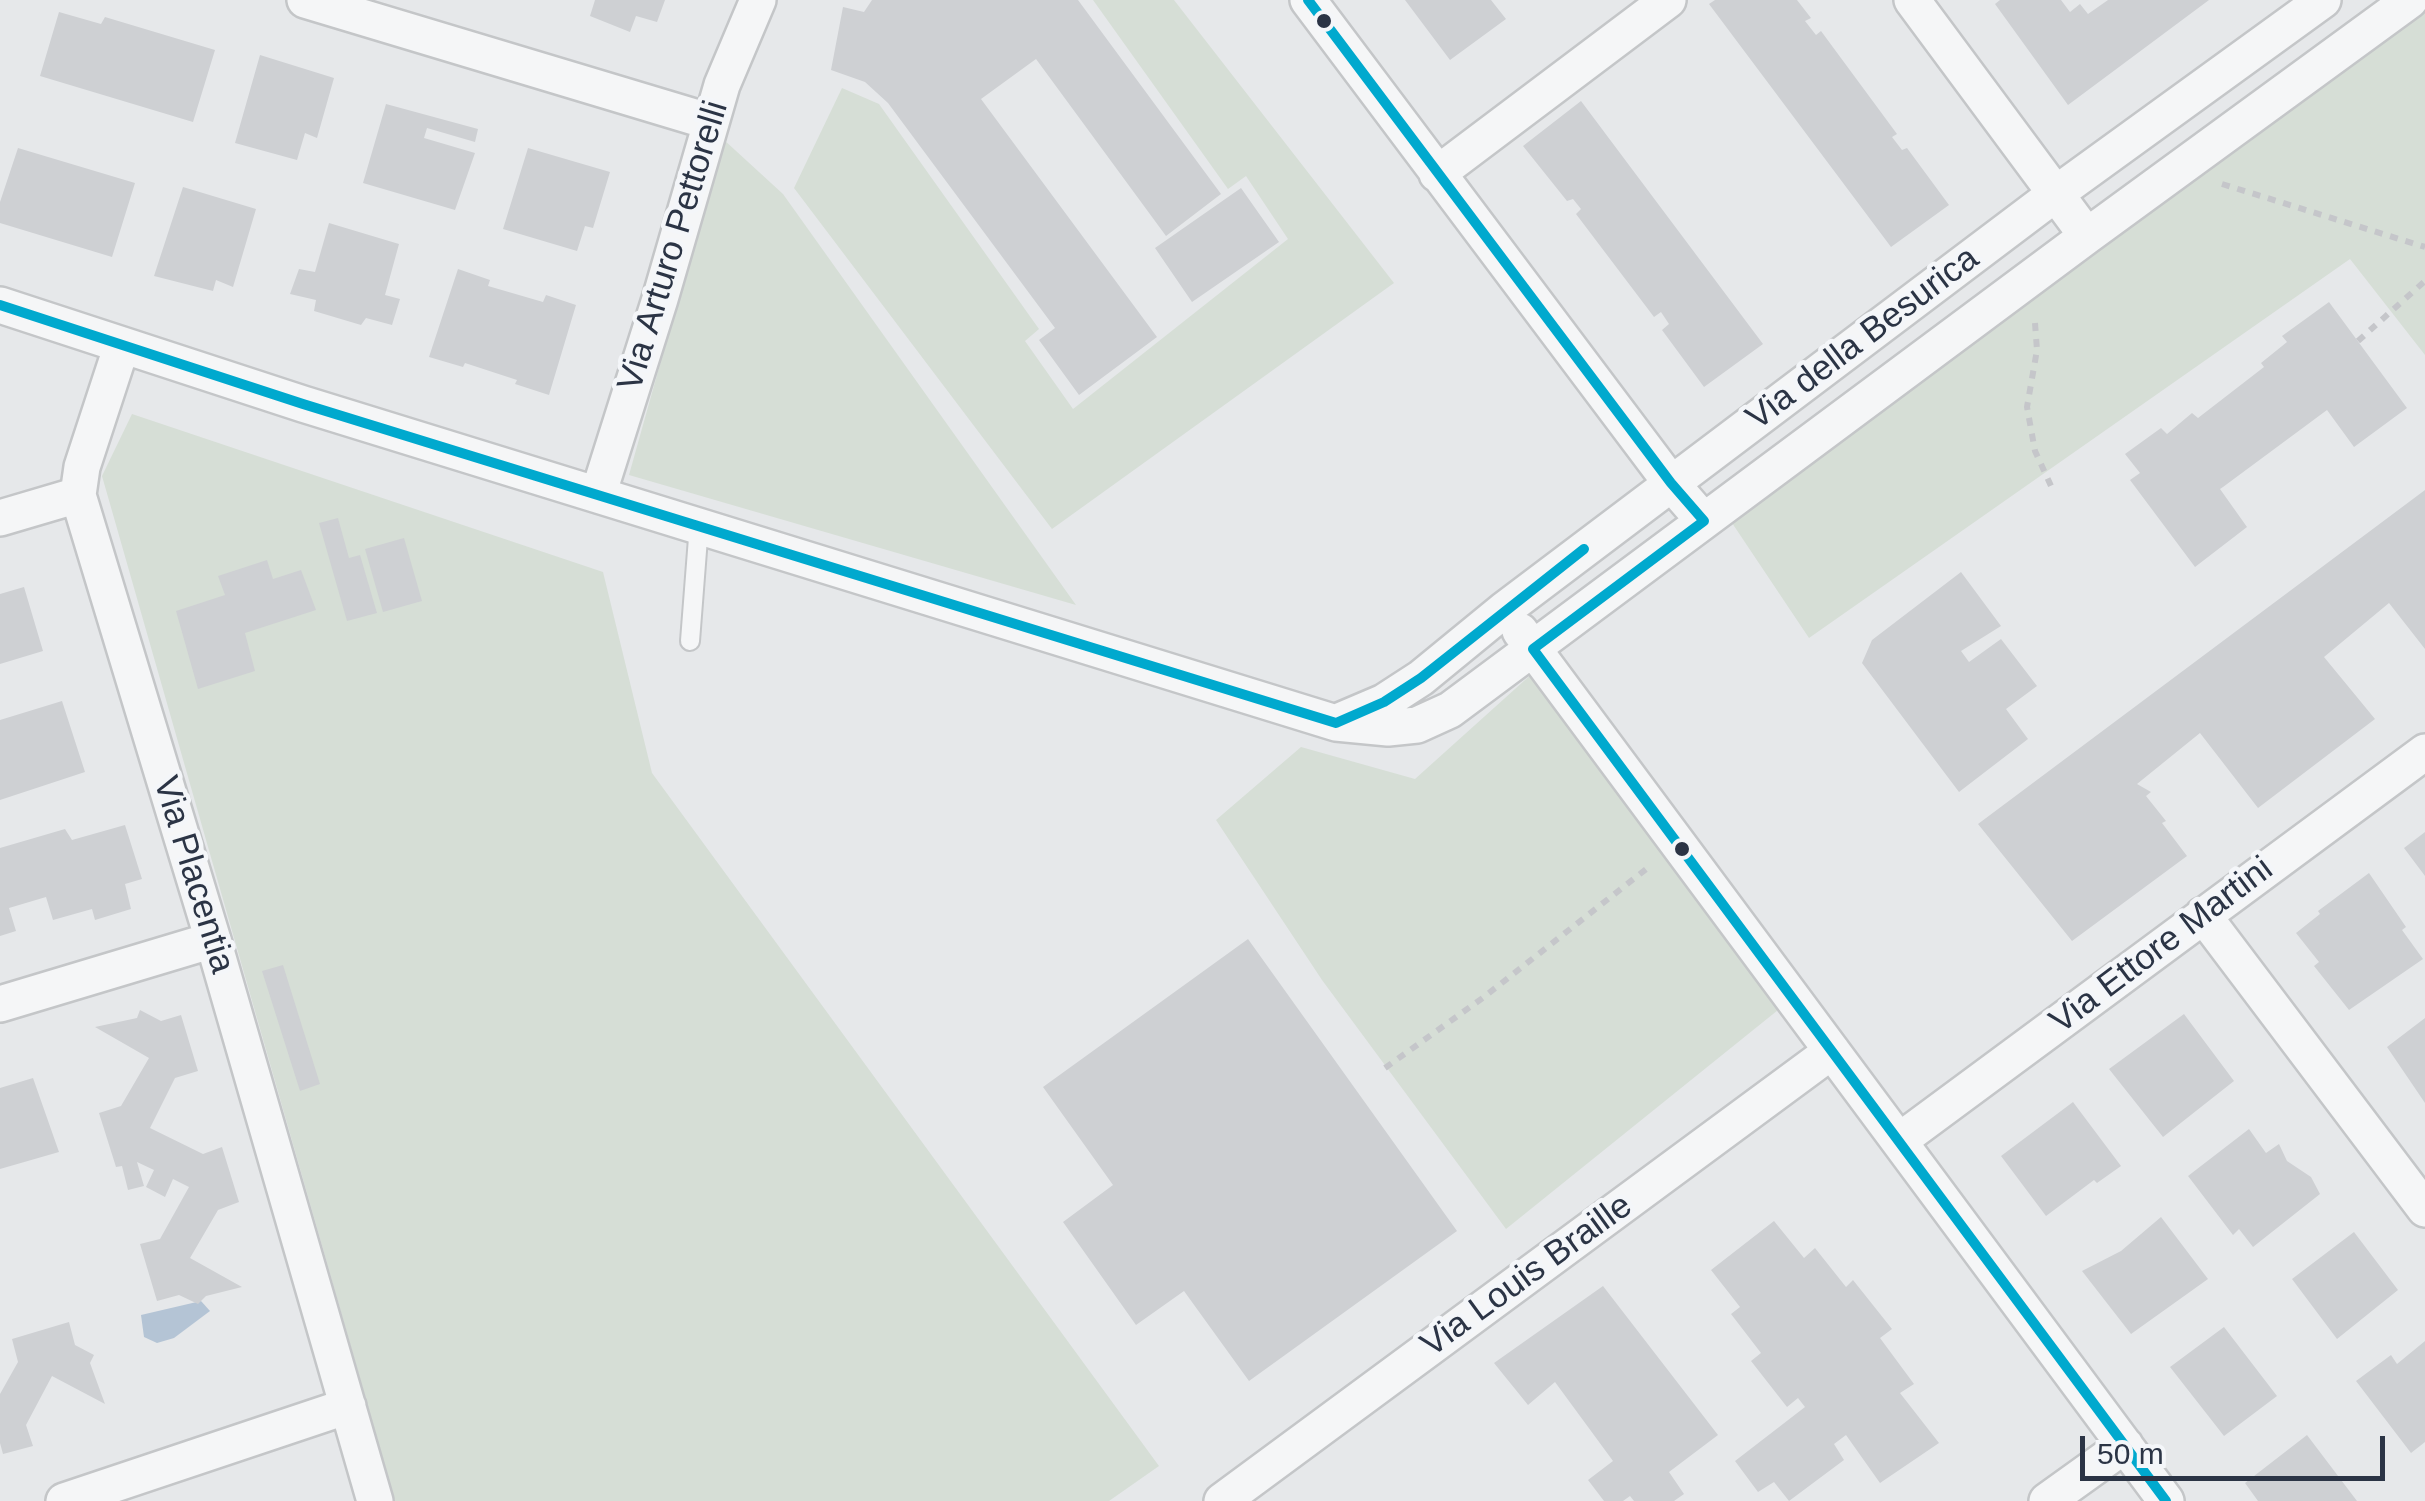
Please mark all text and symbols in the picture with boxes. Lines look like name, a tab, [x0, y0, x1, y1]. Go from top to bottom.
unlabelled marker	[1314, 11, 1334, 31]
street label: Via Arturo Pettorelli	[610, 96, 738, 396]
street label: Via della Besurica	[1739, 238, 1987, 440]
street label: Via Placentia	[143, 771, 243, 979]
unlabelled marker	[1672, 839, 1692, 859]
street label: Via Ettore Martini	[2042, 849, 2282, 1043]
street label: Via Louis Braille	[1413, 1185, 1641, 1367]
scale bar	[2085, 1416, 2390, 1478]
text: 50 m	[2097, 1437, 2164, 1470]

